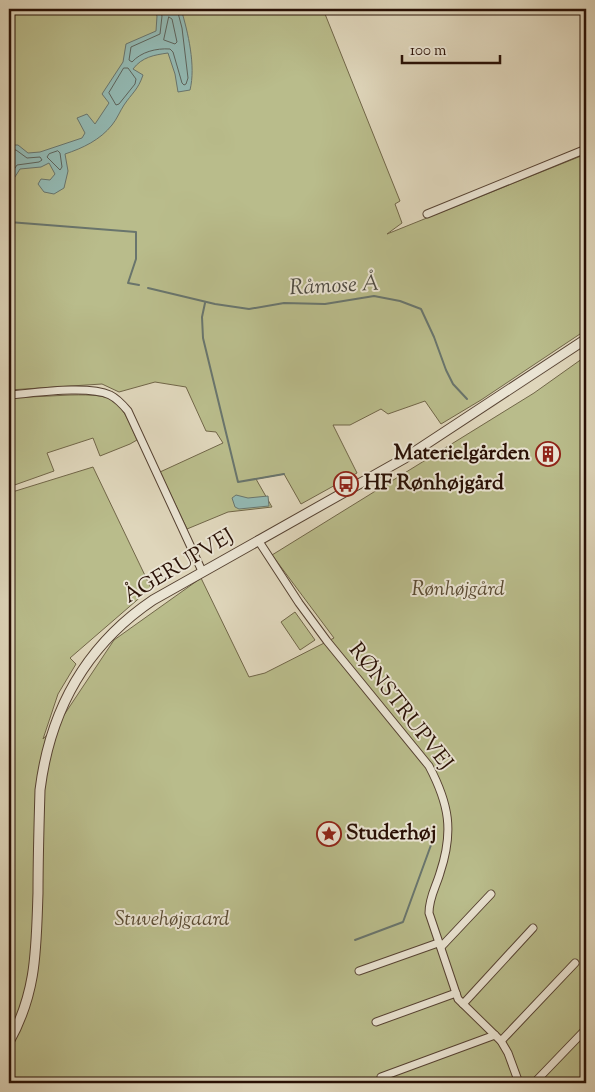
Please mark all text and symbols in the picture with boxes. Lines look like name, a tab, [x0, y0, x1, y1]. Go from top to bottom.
scale bar	[402, 32, 500, 64]
text: 100 m	[410, 41, 447, 62]
water label: Råmose Å	[289, 269, 379, 305]
place label: Materielgården	[394, 439, 531, 469]
building icon: Materielgården	[535, 441, 561, 467]
place label: HF Rønhøjgård	[364, 469, 504, 499]
bus stop icon: HF Rønhøjgård	[333, 471, 359, 497]
street label: ÅGERUPVEJ	[118, 522, 240, 612]
park label: Rønhøjgård	[411, 575, 505, 605]
street label: RØNSTRUPVEJ	[341, 637, 459, 777]
place label: Studerhøj	[346, 819, 436, 849]
place icon: Studerhøj	[316, 821, 342, 847]
park label: Stuvehøjgaard	[114, 905, 230, 935]

